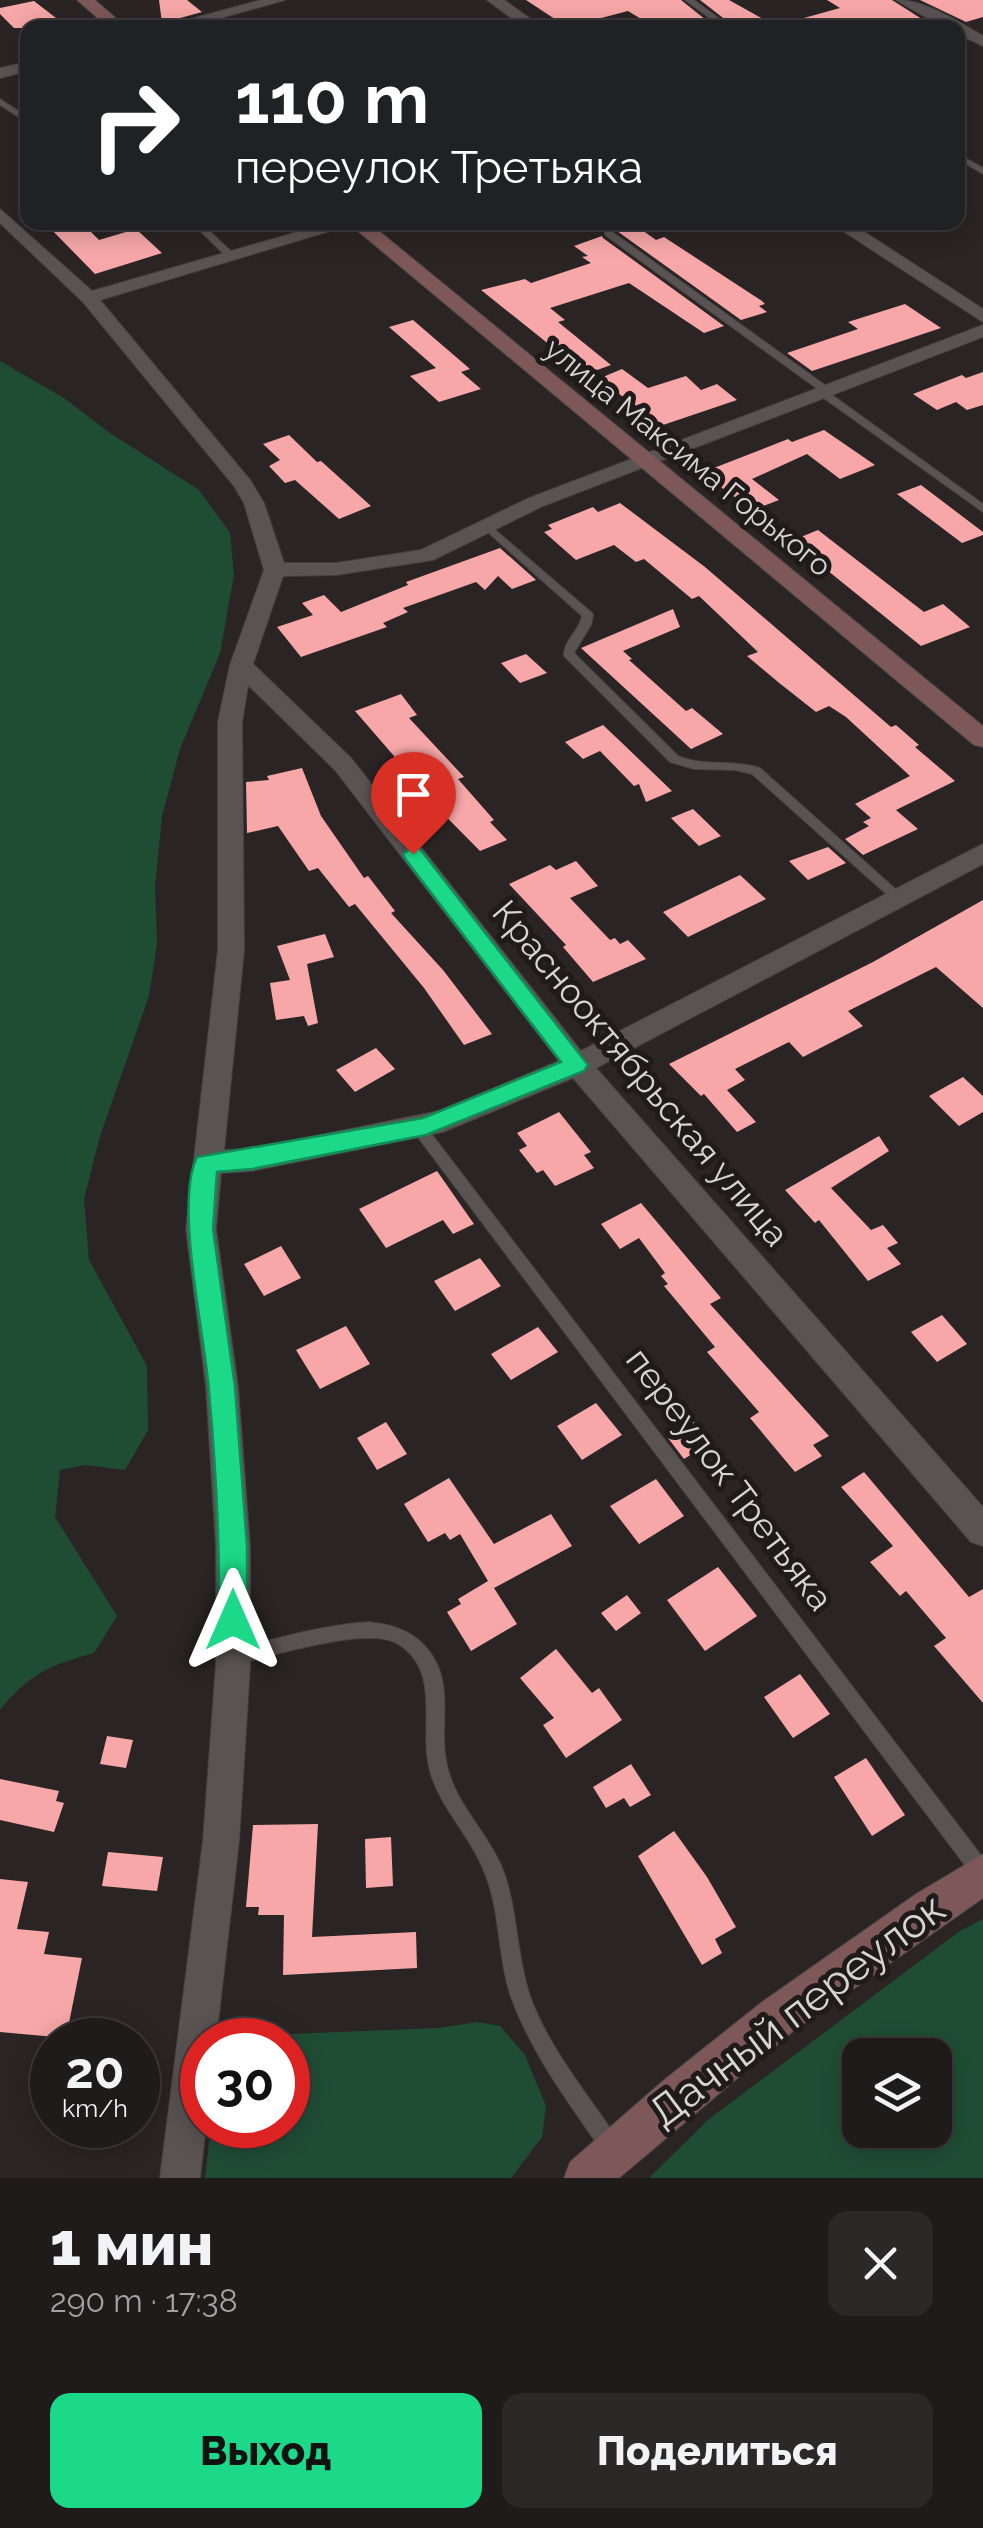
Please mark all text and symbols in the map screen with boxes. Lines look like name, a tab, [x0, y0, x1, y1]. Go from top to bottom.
text: 110 m	[235, 57, 429, 139]
icon: right	[70, 60, 200, 190]
text: переулок Третьяка	[235, 141, 643, 194]
street label: улица Максима Горького	[538, 331, 838, 583]
pin	[371, 752, 456, 855]
icon: arrive	[386, 767, 441, 822]
street label: Краснооктябрьская улица	[484, 892, 798, 1254]
street label: переулок Третьяка	[618, 1340, 842, 1618]
position arrow	[181, 1568, 285, 1672]
street label: Дачный переулок	[640, 1883, 954, 2137]
speed limit sign: 30	[180, 2018, 310, 2148]
map controls	[842, 2038, 952, 2148]
button: layers	[842, 2038, 952, 2148]
text: 20	[66, 2041, 124, 2100]
text: km/h	[62, 2093, 128, 2123]
text: 1 мин	[50, 2209, 213, 2279]
button: close	[828, 2211, 933, 2316]
text: 290 m · 17:38	[50, 2282, 238, 2319]
button: Выход	[50, 2393, 482, 2508]
button: Поделиться	[502, 2393, 933, 2508]

